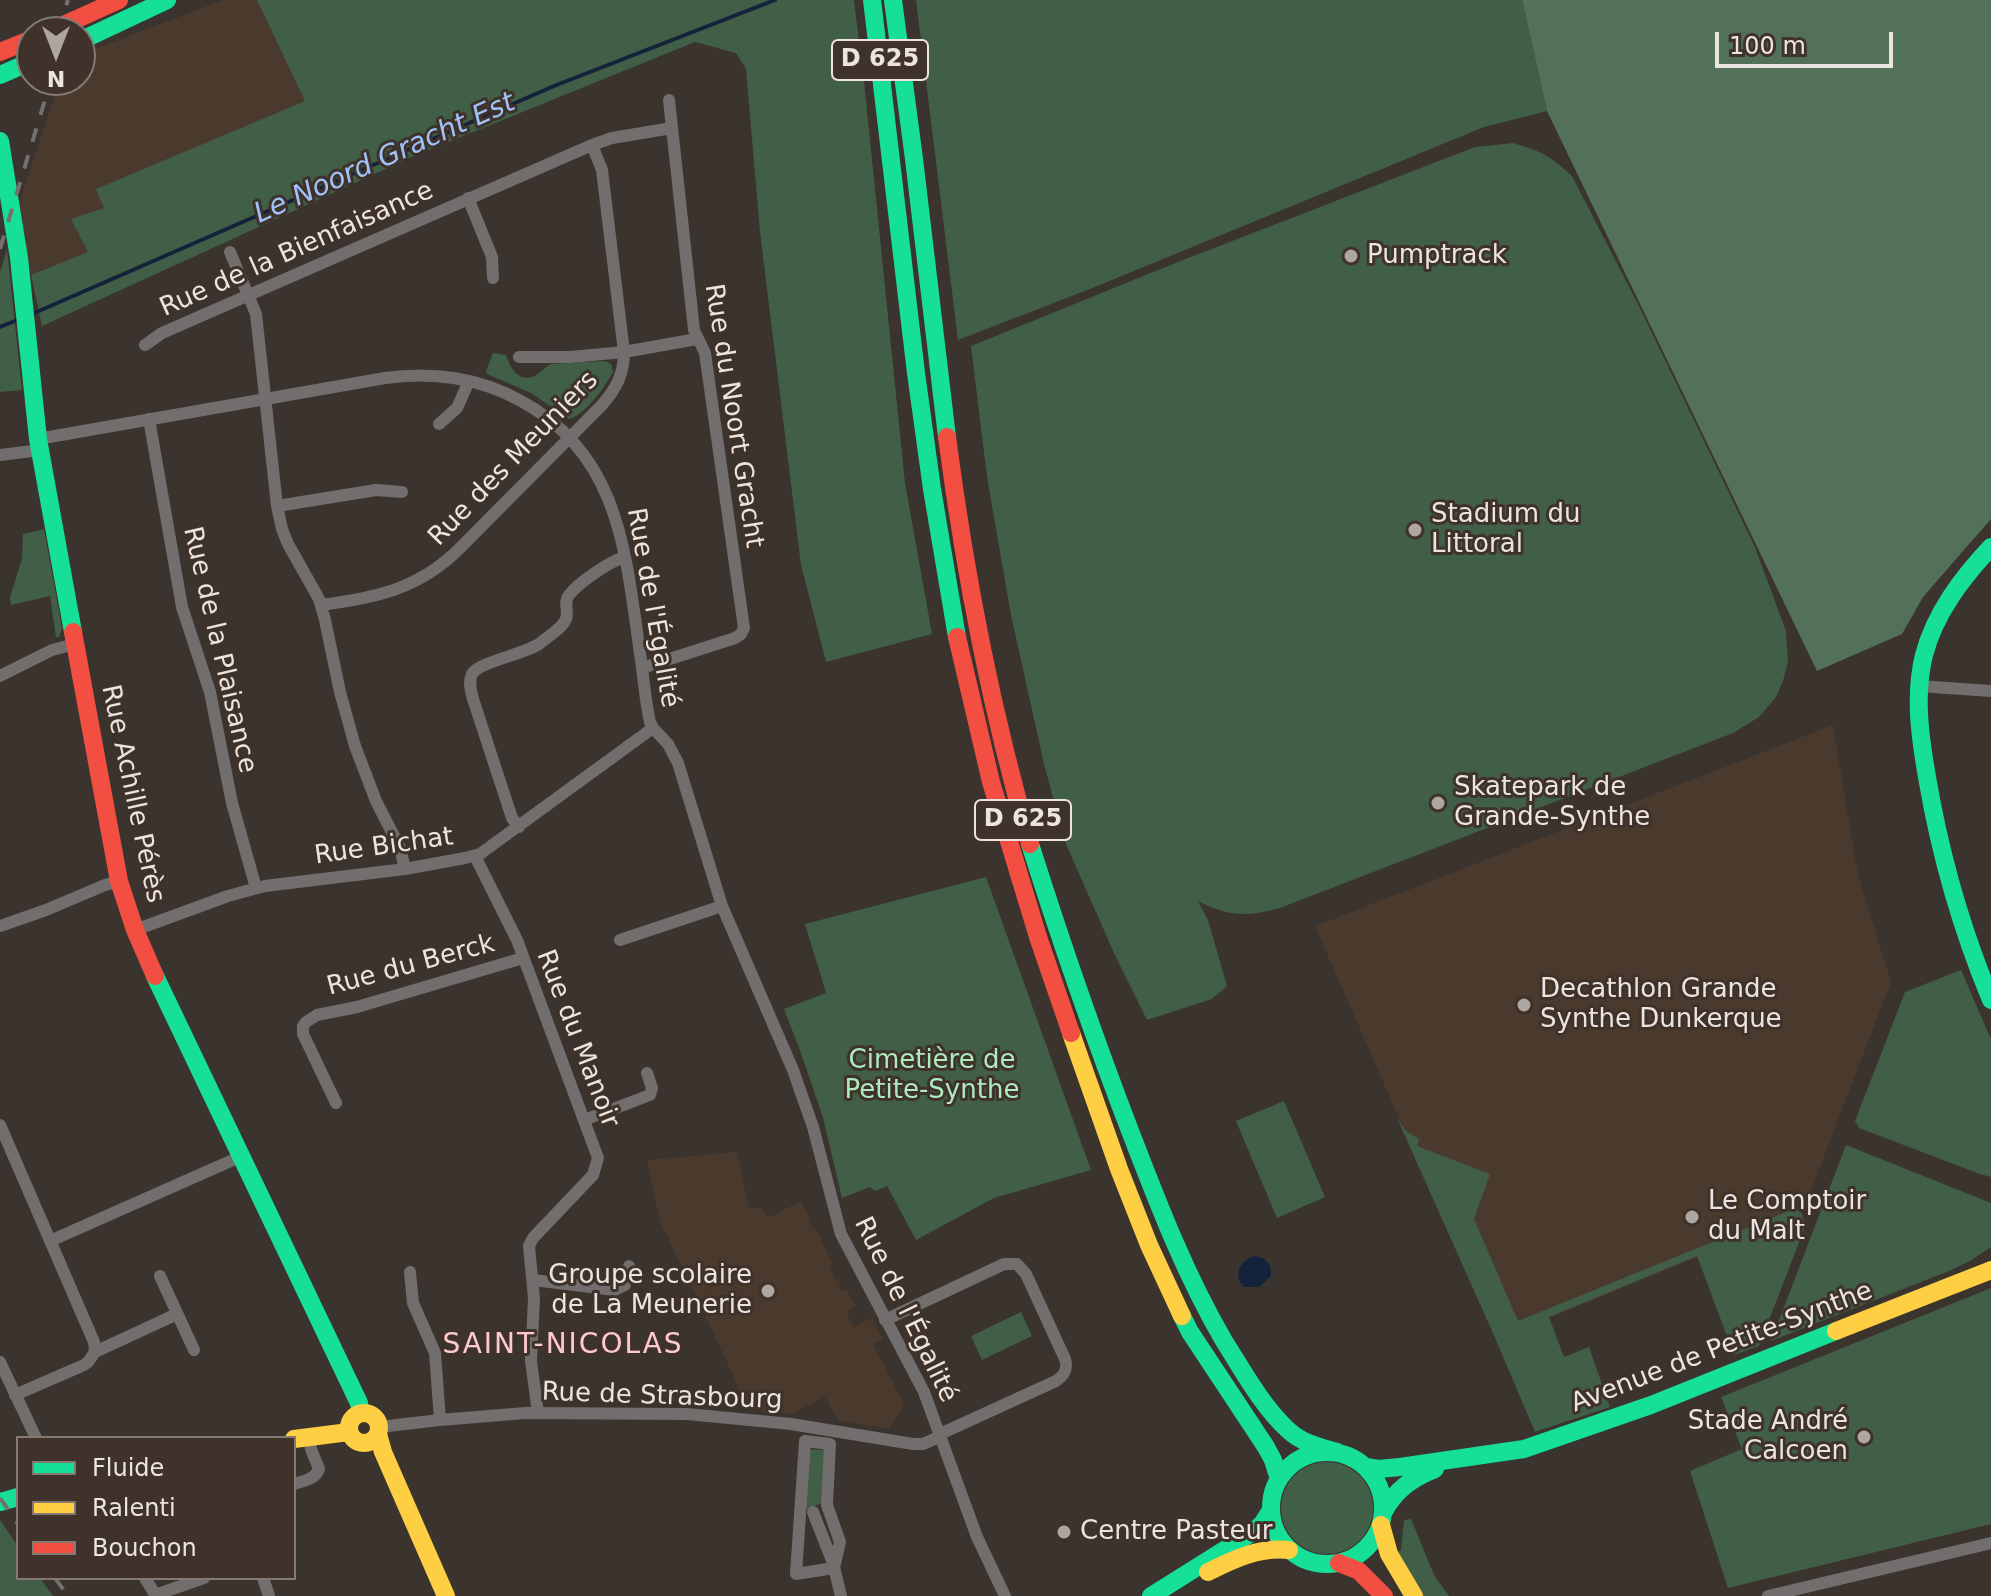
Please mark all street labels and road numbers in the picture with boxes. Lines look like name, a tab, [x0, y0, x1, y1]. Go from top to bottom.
road number: D 625	[832, 40, 928, 80]
street label: Rue de la Bienfaisance	[155, 176, 439, 324]
street label: Rue du Noort Gracht	[697, 282, 769, 550]
street label: Rue des Meuniers	[423, 365, 605, 553]
street label: Rue de l'Égalité	[619, 506, 685, 710]
street label: Rue de la Plaisance	[175, 524, 263, 776]
street label: Rue Achille Pérès	[94, 682, 170, 906]
road number: D 625	[975, 800, 1071, 840]
street label: Rue Bichat	[313, 822, 455, 872]
street label: Rue du Berck	[324, 929, 498, 1003]
street label: Rue du Manoir	[529, 946, 625, 1132]
street label: Rue de l'Égalité	[847, 1212, 963, 1408]
street label: Avenue de Petite-Synthe	[1567, 1276, 1877, 1420]
street label: Rue de Strasbourg	[541, 1377, 783, 1417]

